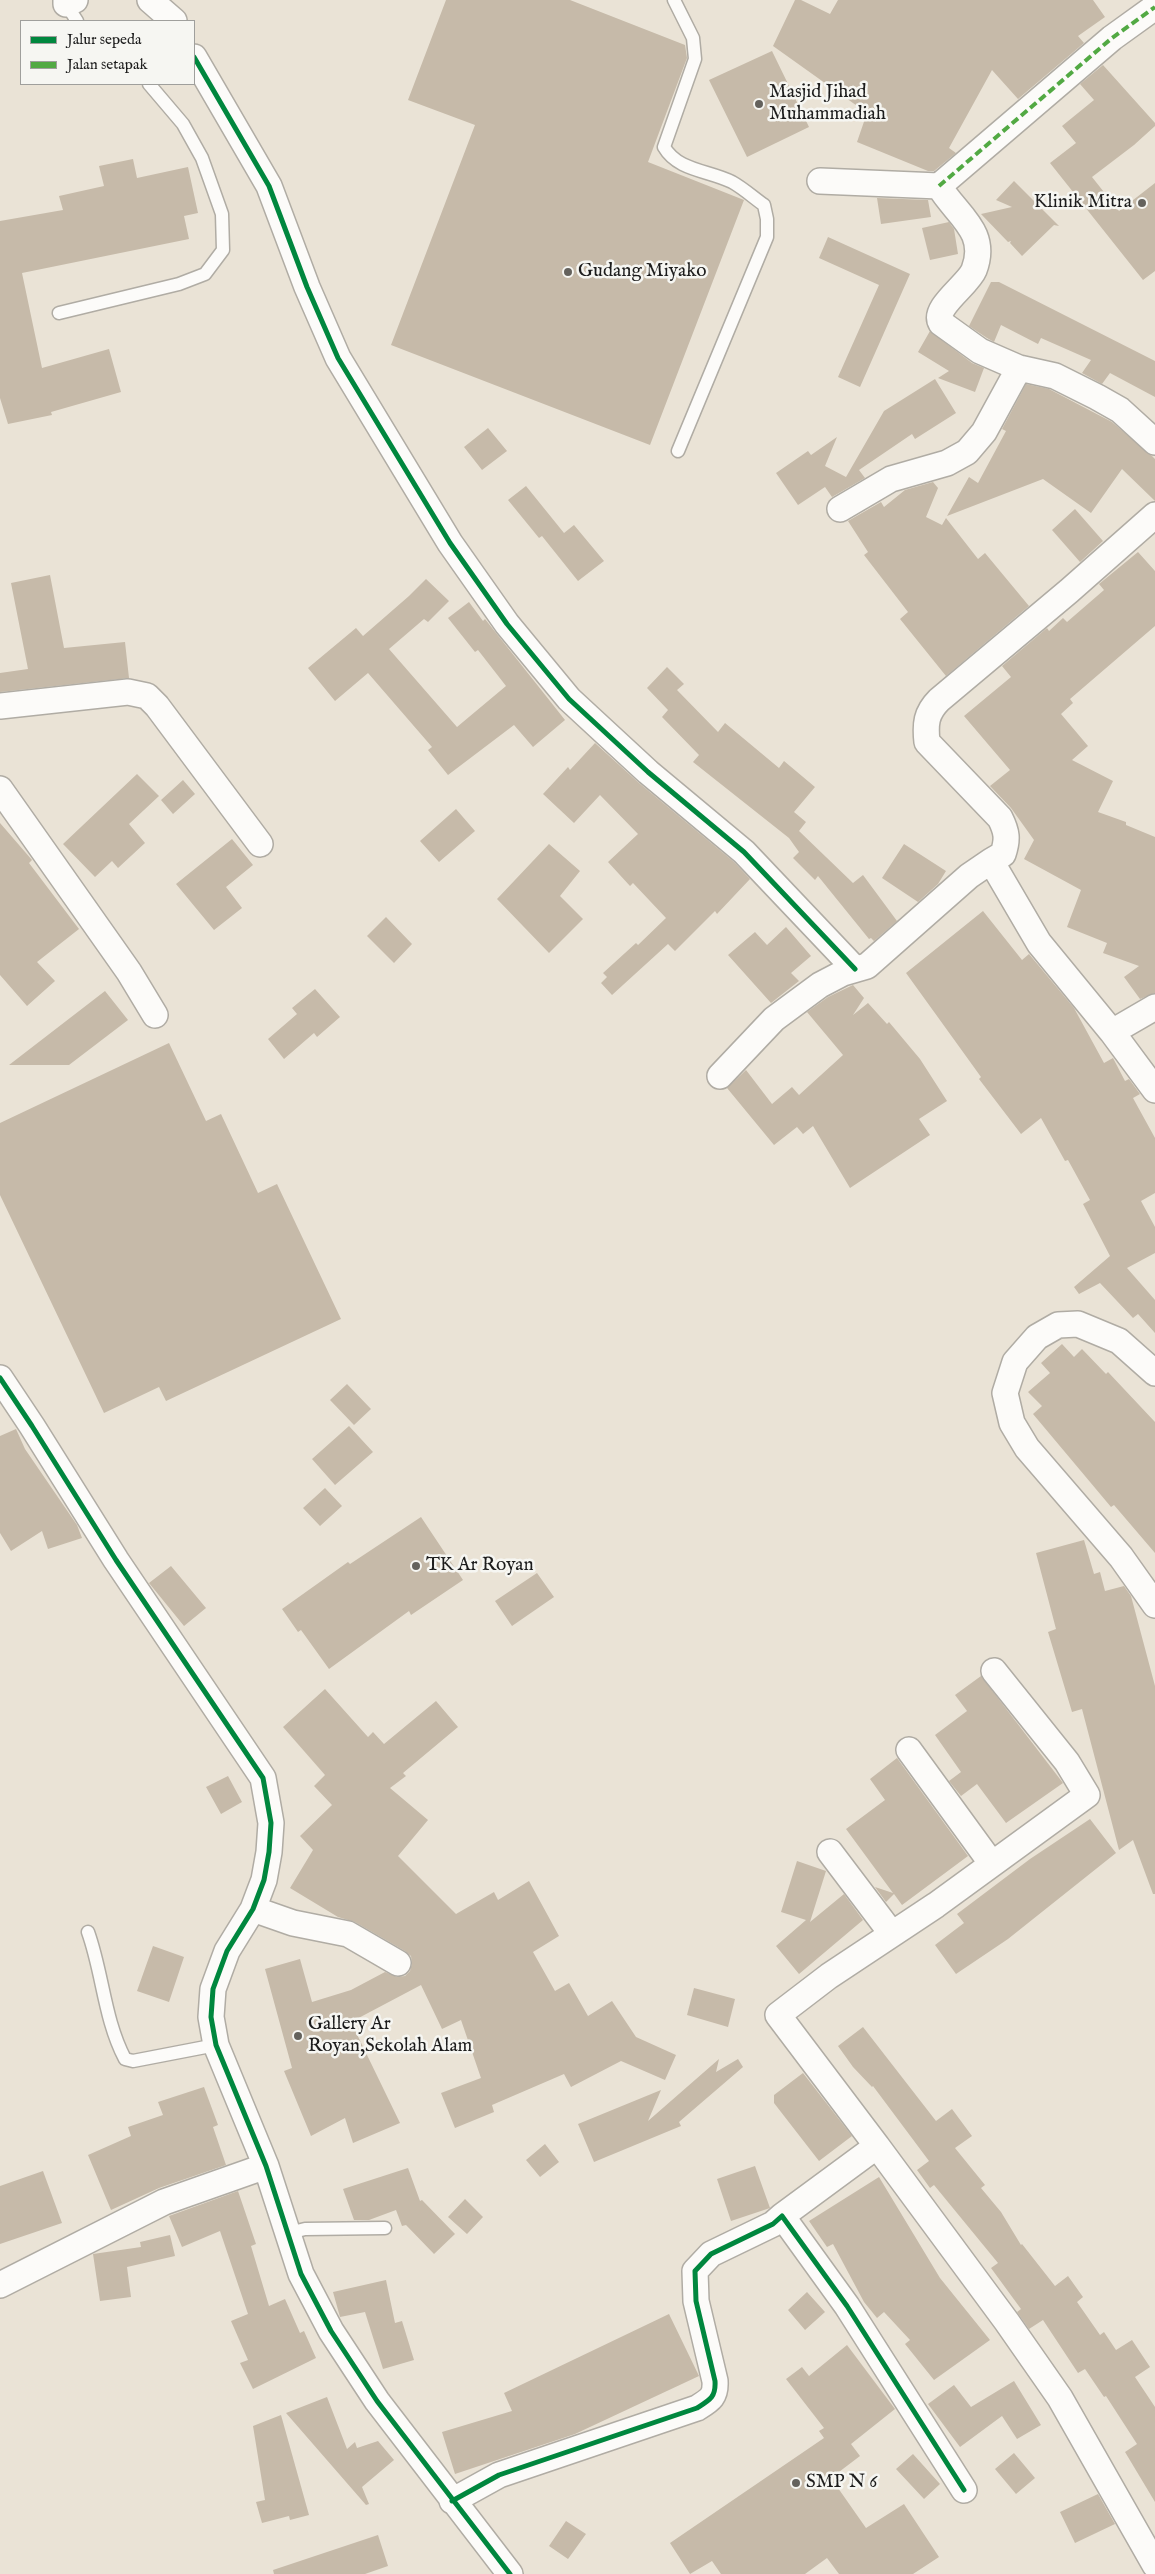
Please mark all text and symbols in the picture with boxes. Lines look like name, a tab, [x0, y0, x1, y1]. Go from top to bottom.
legend	[20, 20, 195, 85]
text: Jalur sepeda	[67, 30, 141, 49]
text: Jalan setapak	[67, 55, 148, 74]
place label: Masjid Jihad Muhammadiah	[769, 82, 886, 126]
marker: Masjid Jihad Muhammadiah	[753, 98, 765, 110]
place label: Klinik Mitra	[1034, 192, 1132, 214]
marker: Klinik Mitra	[1136, 197, 1148, 209]
place label: Gudang Miyako	[578, 261, 706, 283]
marker: Gudang Miyako	[562, 266, 574, 278]
place label: TK Ar Royan	[426, 1555, 534, 1577]
marker: TK Ar Royan	[410, 1560, 422, 1572]
place label: Gallery Ar Royan,Sekolah Alam	[308, 2014, 472, 2058]
marker: Gallery Ar Royan,Sekolah Alam	[292, 2030, 304, 2042]
place label: SMP N 6	[806, 2472, 877, 2494]
marker: SMP N 6	[790, 2477, 802, 2489]

